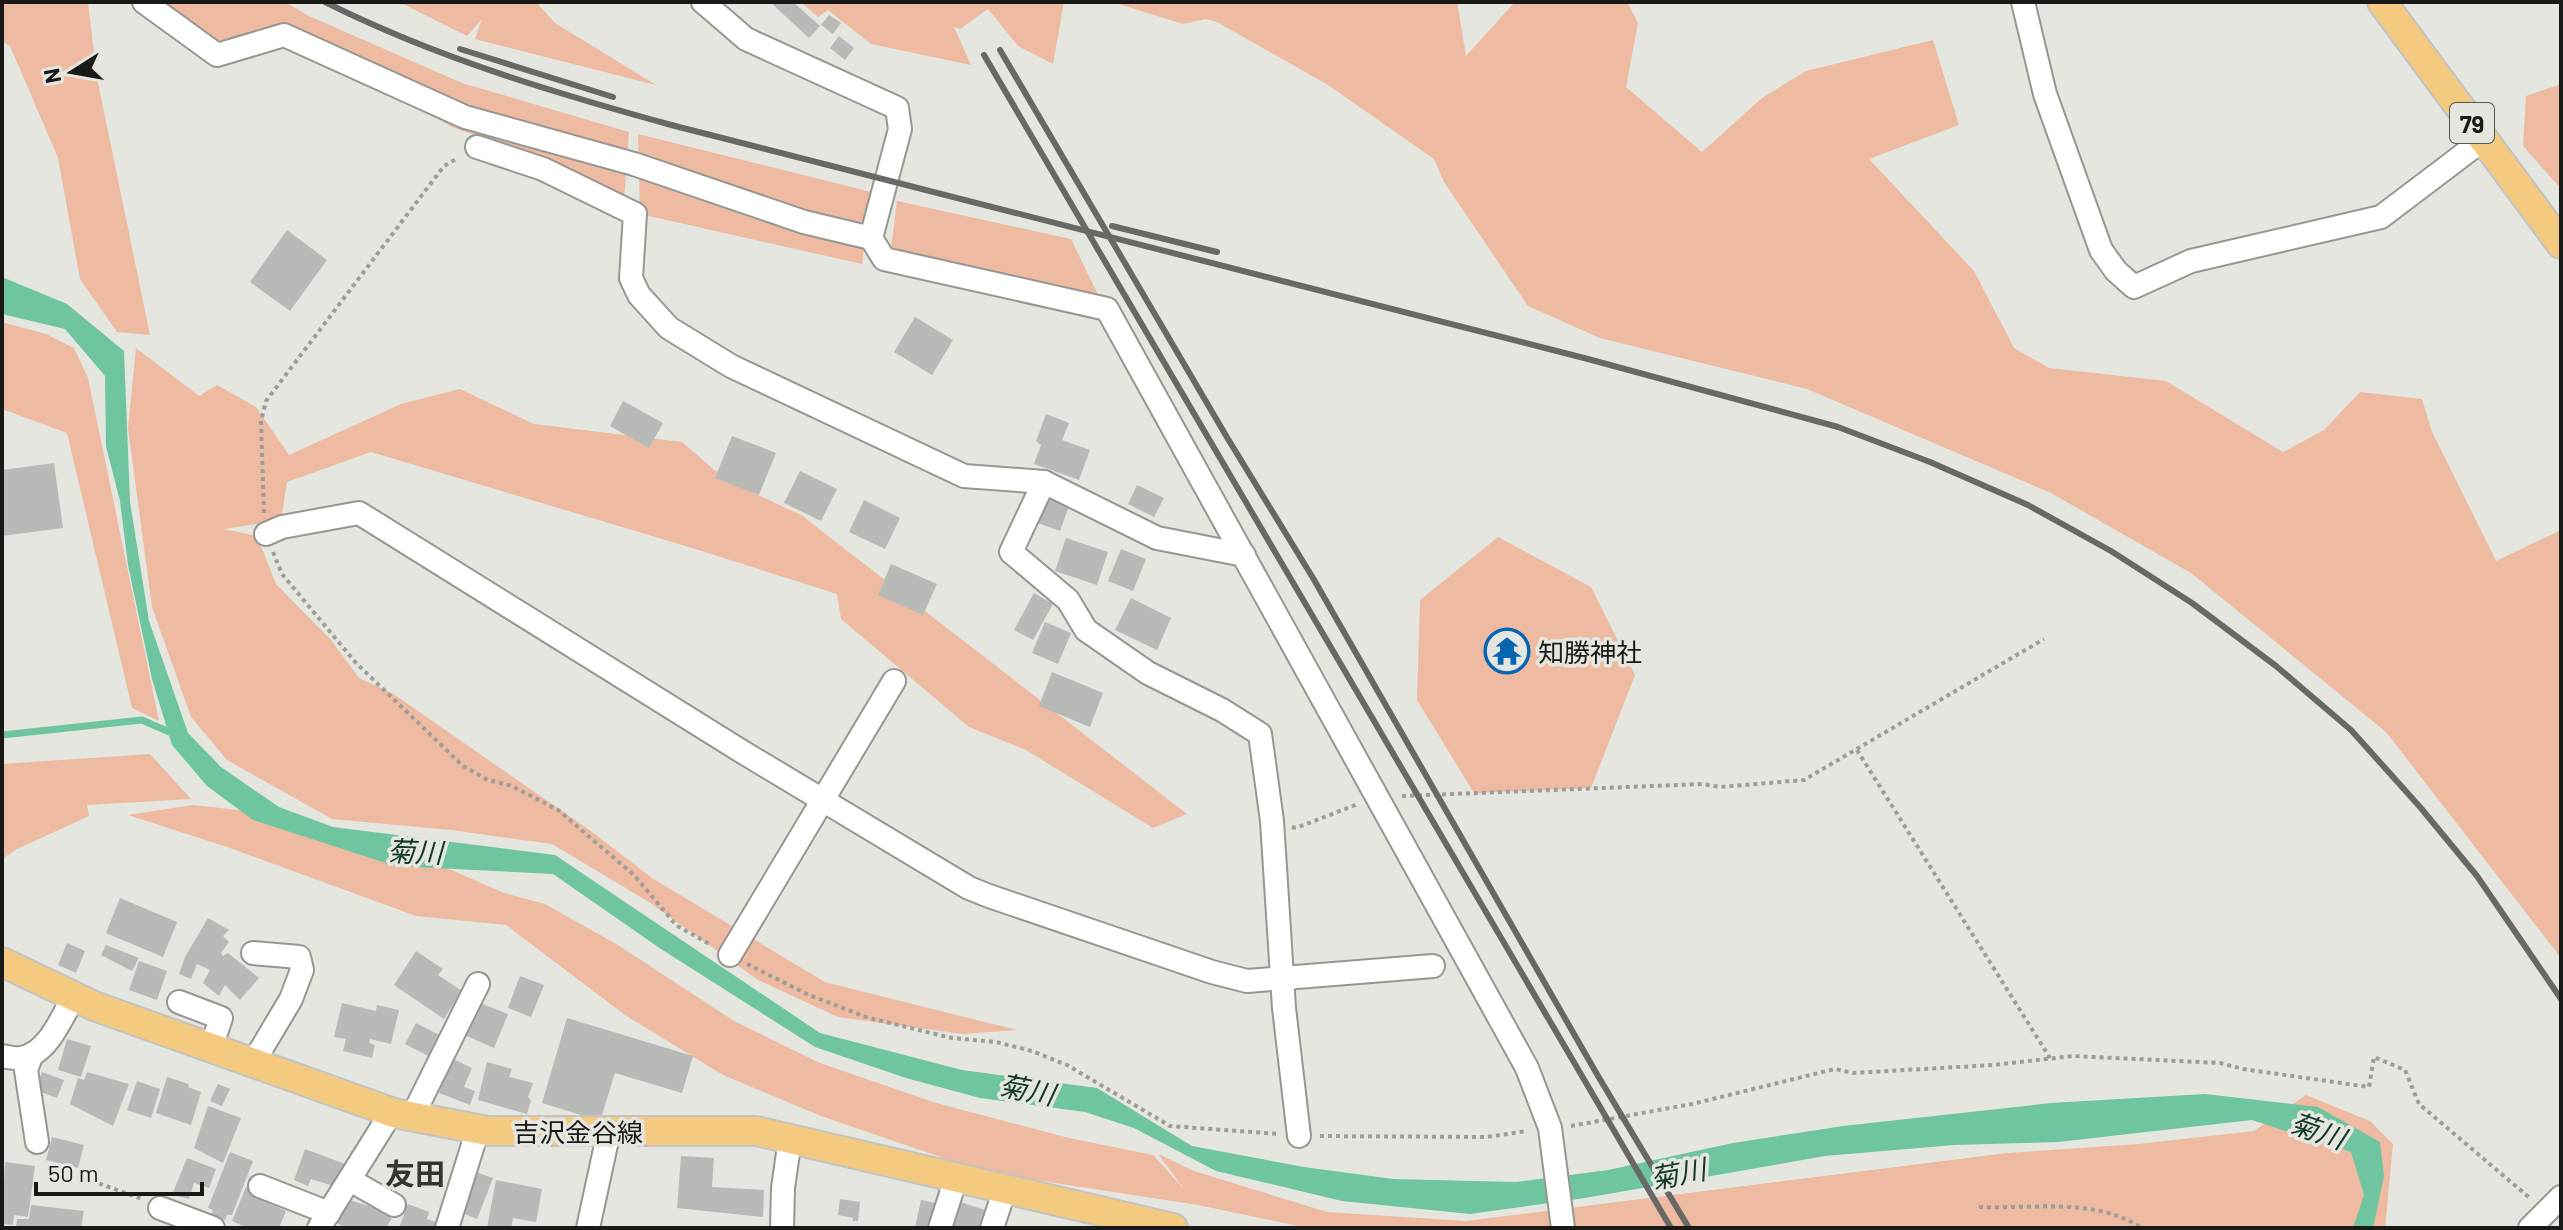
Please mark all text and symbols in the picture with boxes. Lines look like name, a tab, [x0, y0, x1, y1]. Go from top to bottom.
north arrow	[32, 32, 112, 112]
text: N	[37, 66, 66, 86]
road number: 79	[2450, 103, 2494, 143]
temple icon: 知勝神社	[1483, 627, 1531, 675]
place label: 知勝神社	[1538, 636, 1642, 667]
water label: 菊川	[386, 833, 447, 869]
water label: 菊川	[996, 1067, 1061, 1112]
water label: 菊川	[2286, 1105, 2353, 1156]
street label: 吉沢金谷線	[513, 1116, 643, 1147]
scale bar	[36, 1146, 202, 1196]
water label: 菊川	[1647, 1150, 1712, 1195]
district label: 友田	[385, 1155, 445, 1191]
text: 50 m	[48, 1158, 99, 1187]

